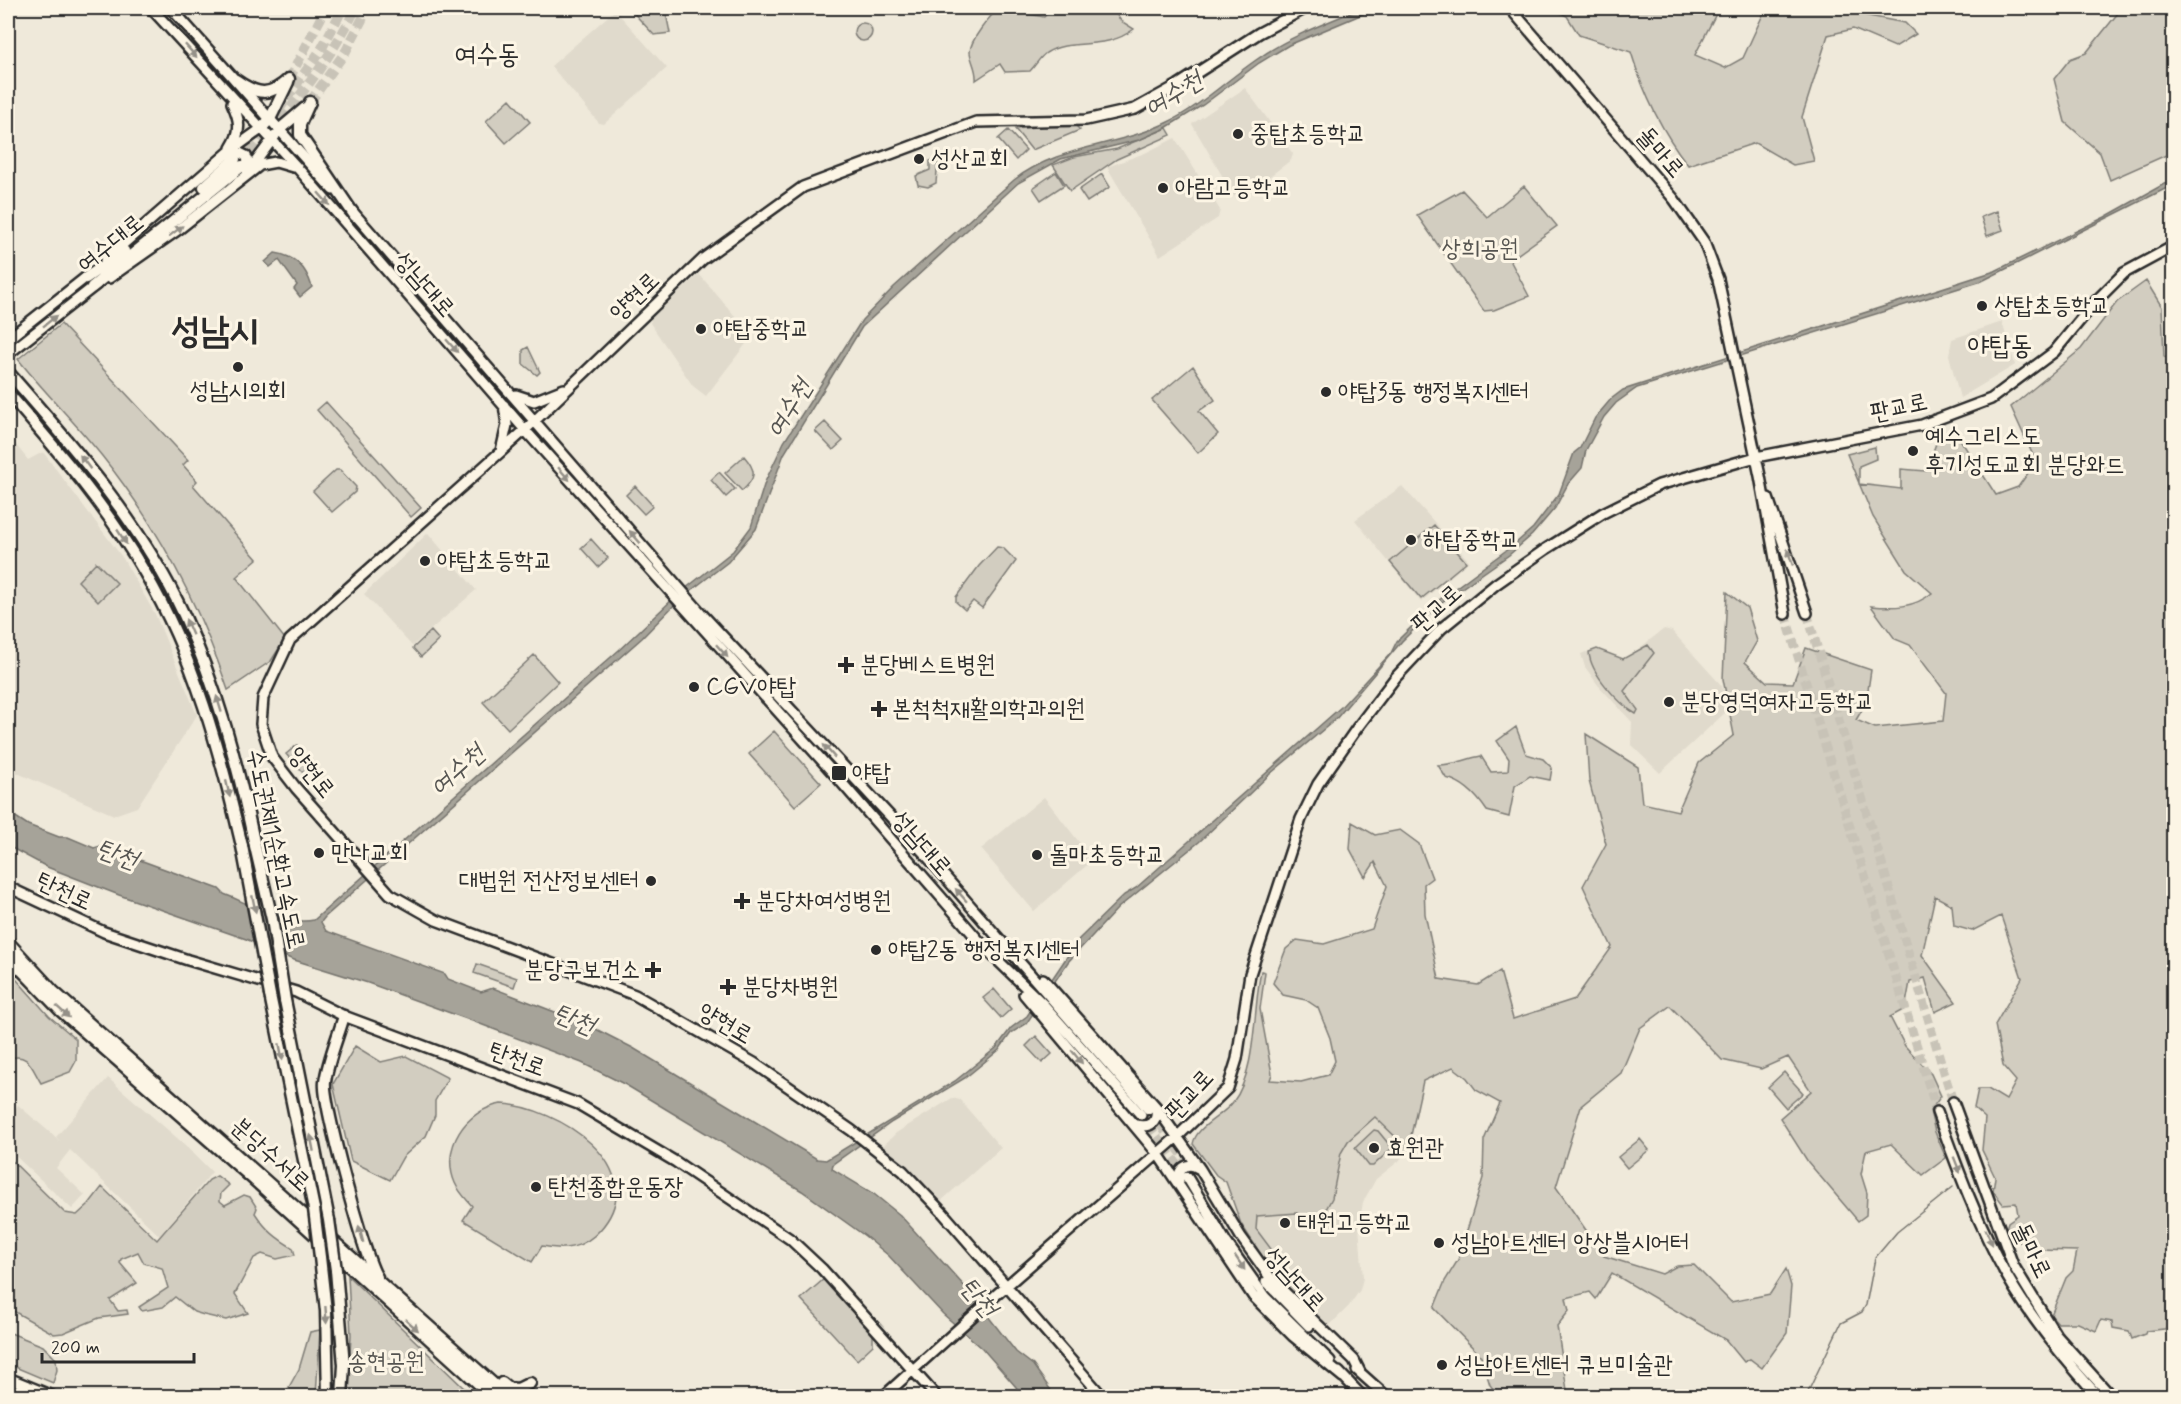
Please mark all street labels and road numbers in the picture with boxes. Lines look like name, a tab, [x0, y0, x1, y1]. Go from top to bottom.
street label: 돌마로	[1629, 121, 1691, 185]
street label: 여수대로	[71, 208, 151, 280]
street label: 성남대로	[387, 246, 461, 324]
street label: 양현로	[603, 266, 667, 328]
street label: 판교로	[1867, 387, 1931, 429]
street label: 판교로	[1405, 578, 1469, 640]
street label: 양현로	[281, 741, 341, 805]
street label: 수도권제1순환고속도로	[239, 746, 311, 952]
street label: 성남대로	[884, 805, 958, 883]
street label: 탄천로	[31, 866, 97, 918]
street label: 양현로	[692, 996, 758, 1052]
street label: 탄천로	[484, 1036, 550, 1084]
street label: 판교로	[1159, 1063, 1221, 1127]
street label: 분당수서로	[224, 1111, 316, 1199]
street label: 돌마로	[2004, 1218, 2058, 1284]
street label: 성남대로	[1257, 1241, 1331, 1319]

